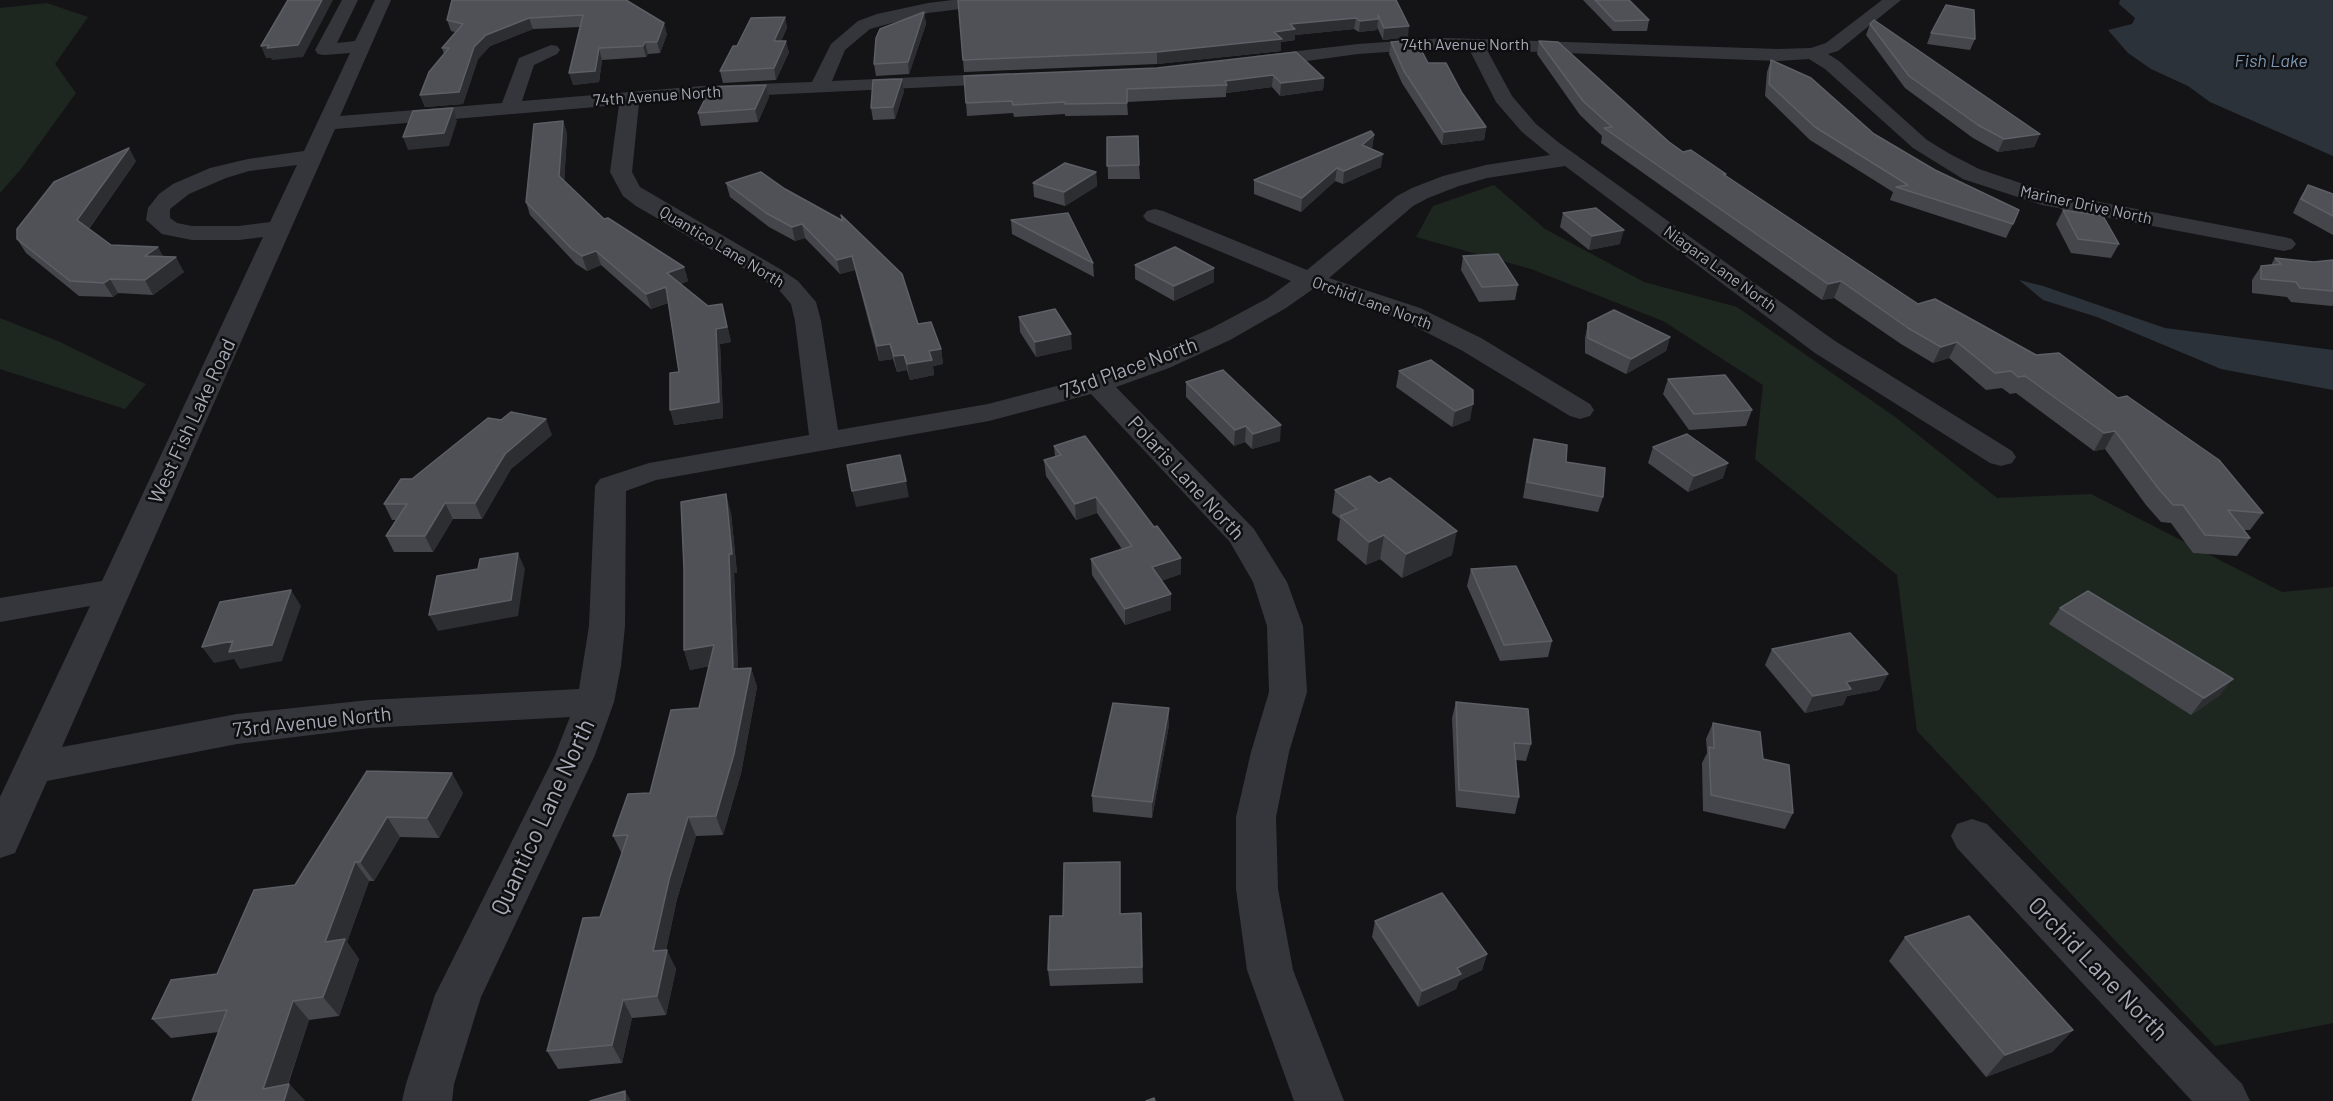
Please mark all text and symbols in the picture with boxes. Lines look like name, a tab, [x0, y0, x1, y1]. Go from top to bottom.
street label: 74th Avenue North	[1401, 35, 1529, 55]
water label: Fish Lake	[2235, 50, 2307, 72]
street label: 74th Avenue North	[592, 82, 722, 110]
street label: Mariner Drive North	[2018, 182, 2154, 228]
street label: Quantico Lane North	[656, 202, 788, 292]
street label: Niagara Lane North	[1660, 222, 1780, 316]
street label: Orchid Lane North	[1309, 272, 1435, 334]
street label: 73rd Place North	[1057, 332, 1201, 404]
street label: West Fish Lake Road	[143, 335, 241, 507]
street label: Polaris Lane North	[1123, 411, 1249, 545]
street label: 73rd Avenue North	[231, 702, 393, 742]
street label: Quantico Lane North	[485, 714, 601, 920]
street label: Orchid Lane North	[2022, 891, 2174, 1047]

